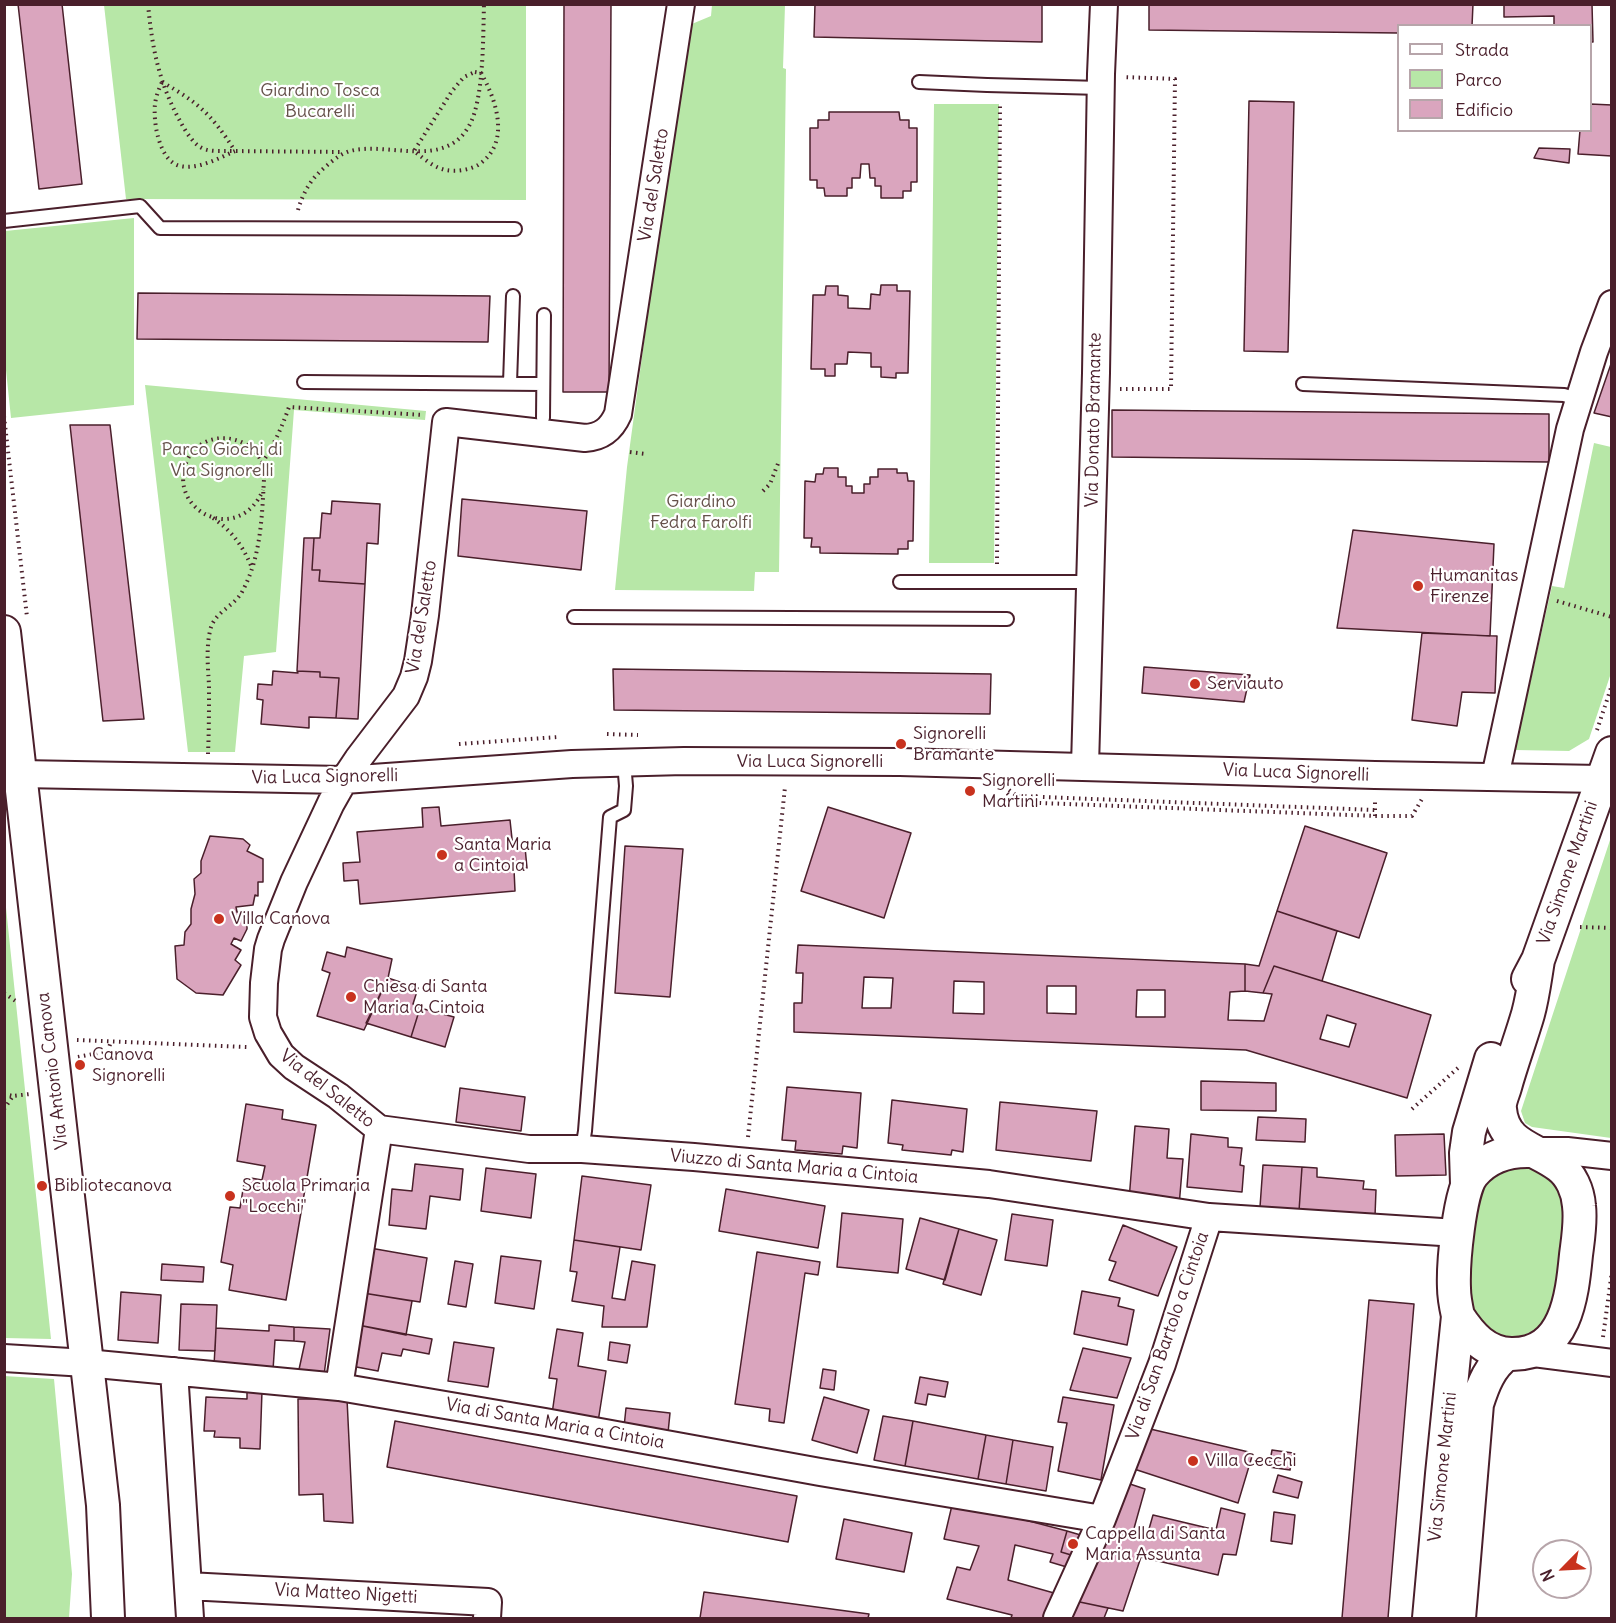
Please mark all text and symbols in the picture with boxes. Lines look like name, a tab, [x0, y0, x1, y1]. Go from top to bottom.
legend	[1397, 24, 1592, 132]
text: Strada	[1455, 38, 1509, 61]
text: Parco	[1455, 68, 1502, 91]
park label: Giardino Tosca Bucarelli	[260, 80, 380, 122]
text: Edificio	[1455, 98, 1513, 121]
street label: Via del Saletto	[634, 127, 674, 243]
street label: Via Donato Bramante	[1082, 332, 1106, 508]
park label: Parco Giochi di Via Signorelli	[162, 439, 282, 482]
park label: Giardino Fedra Farolfi	[650, 491, 752, 534]
street label: Via del Saletto	[402, 559, 442, 675]
place label: Humanitas Firenze	[1430, 565, 1518, 608]
marker: Humanitas Firenze	[1411, 579, 1425, 593]
place label: Serviauto	[1207, 673, 1284, 695]
marker: Serviauto	[1188, 677, 1202, 691]
place label: Signorelli Bramante	[913, 723, 994, 766]
marker: Signorelli Bramante	[894, 737, 908, 751]
street label: Via Luca Signorelli	[737, 751, 883, 773]
street label: Via Luca Signorelli	[1222, 760, 1370, 786]
street label: Via Luca Signorelli	[251, 765, 399, 789]
place label: Signorelli Martini	[982, 770, 1055, 812]
marker: Signorelli Martini	[963, 784, 977, 798]
street label: Via Simone Martini	[1533, 798, 1603, 948]
place label: Santa Maria a Cintoia	[454, 834, 552, 876]
marker: Santa Maria a Cintoia	[435, 848, 449, 862]
place label: Villa Canova	[231, 908, 330, 930]
marker: Villa Canova	[212, 912, 226, 926]
place label: Chiesa di Santa Maria a Cintoia	[363, 976, 488, 1018]
marker: Chiesa di Santa Maria a Cintoia	[344, 990, 358, 1004]
street label: Via Antonio Canova	[33, 991, 73, 1151]
place label: Canova Signorelli	[92, 1044, 165, 1086]
street label: Via del Saletto	[275, 1045, 379, 1133]
marker: Canova Signorelli	[73, 1058, 87, 1072]
street label: Viuzzo di Santa Maria a Cintoia	[669, 1145, 919, 1189]
place label: Bibliotecanova	[54, 1175, 172, 1197]
place label: Scuola Primaria "Locchi"	[242, 1175, 370, 1218]
marker: Bibliotecanova	[35, 1179, 49, 1193]
marker: Scuola Primaria "Locchi"	[223, 1189, 237, 1203]
street label: Via di San Bartolo a Cintoia	[1122, 1229, 1214, 1443]
street label: Via Simone Martini	[1424, 1391, 1462, 1543]
street label: Via di Santa Maria a Cintoia	[444, 1394, 666, 1454]
place label: Villa Cecchi	[1205, 1450, 1297, 1472]
marker: Villa Cecchi	[1186, 1454, 1200, 1468]
place label: Cappella di Santa Maria Assunta	[1085, 1523, 1226, 1565]
marker: Cappella di Santa Maria Assunta	[1066, 1537, 1080, 1551]
north arrow	[1532, 1539, 1592, 1599]
text: N	[1536, 1566, 1559, 1585]
street label: Via Matteo Nigetti	[274, 1579, 418, 1609]

